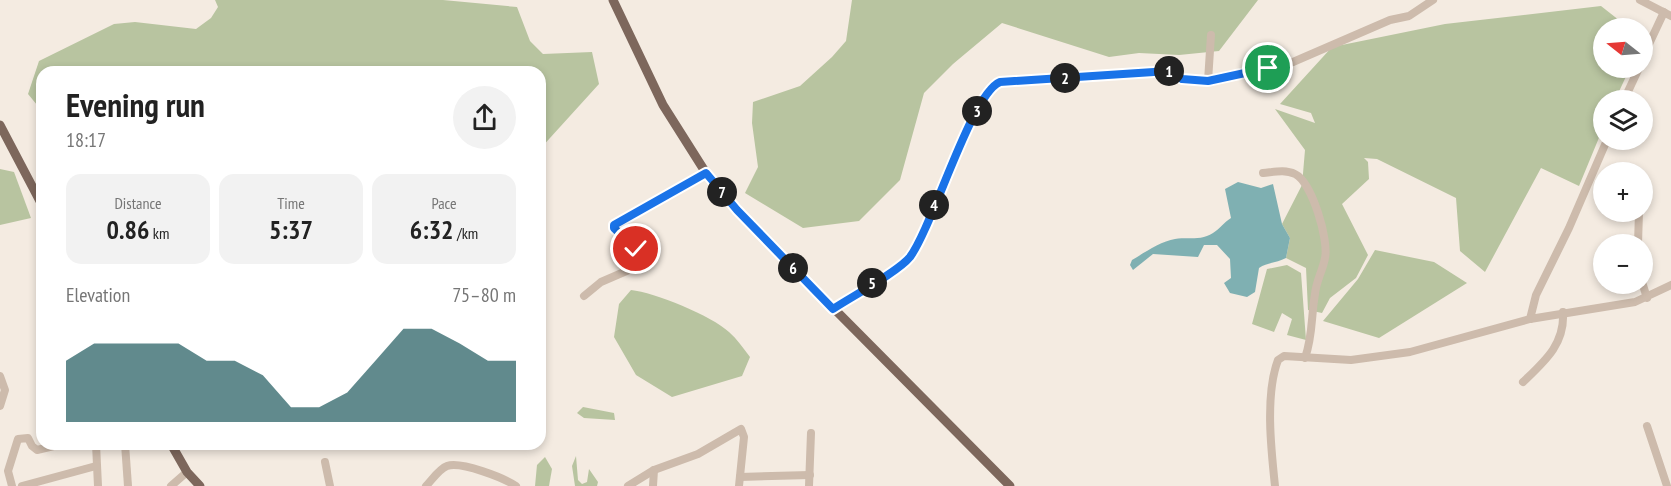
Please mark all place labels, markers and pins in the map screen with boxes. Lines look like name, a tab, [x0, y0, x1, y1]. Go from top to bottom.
pin	[1242, 42, 1293, 93]
pin: 1	[1154, 56, 1184, 86]
pin: 2	[1050, 63, 1080, 93]
pin: 3	[962, 96, 992, 126]
pin: 7	[707, 177, 737, 207]
pin: 4	[919, 190, 949, 220]
pin	[610, 223, 661, 274]
pin: 6	[778, 253, 808, 283]
pin: 5	[857, 268, 887, 298]

